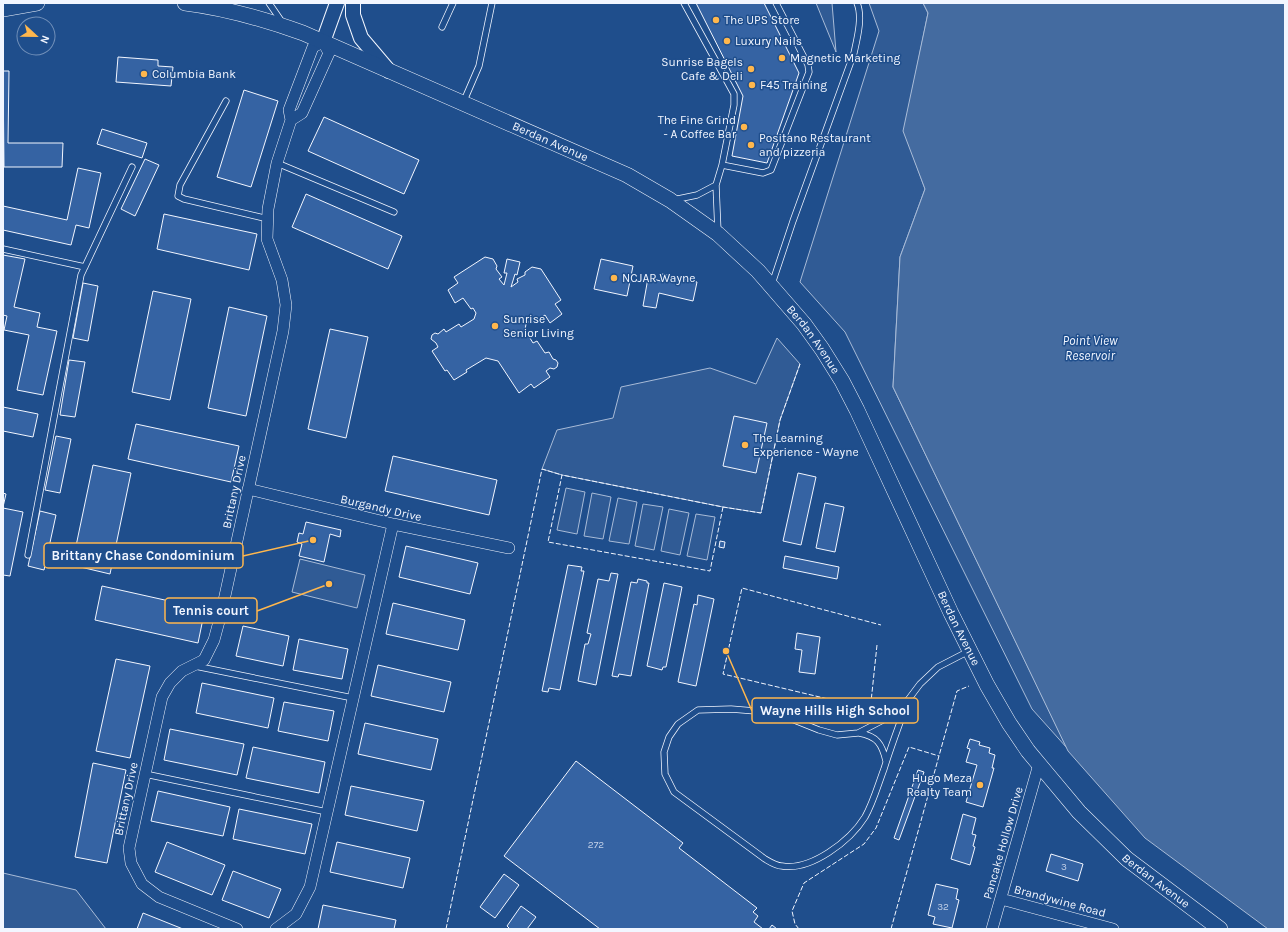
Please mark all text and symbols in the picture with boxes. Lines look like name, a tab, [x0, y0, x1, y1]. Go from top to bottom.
place label: The UPS Store	[724, 13, 800, 27]
marker: The UPS Store	[711, 15, 721, 25]
north arrow	[16, 16, 56, 56]
text: N	[37, 33, 52, 46]
place label: Luxury Nails	[735, 34, 802, 48]
marker: Luxury Nails	[722, 36, 732, 46]
place label: Magnetic Marketing	[790, 51, 900, 65]
marker: Magnetic Marketing	[777, 53, 787, 63]
place label: Sunrise Bagels Cafe & Deli	[661, 55, 743, 83]
marker: Sunrise Bagels Cafe & Deli	[746, 64, 756, 74]
place label: Columbia Bank	[152, 67, 236, 81]
marker: Columbia Bank	[139, 69, 149, 79]
place label: F45 Training	[760, 78, 827, 92]
marker: F45 Training	[747, 80, 757, 90]
place label: The Fine Grind - A Coffee Bar	[658, 113, 737, 141]
street label: Berdan Avenue	[510, 119, 590, 164]
marker: The Fine Grind - A Coffee Bar	[739, 122, 749, 132]
place label: Positano Restaurant and pizzeria	[759, 131, 871, 159]
marker: Positano Restaurant and pizzeria	[746, 140, 756, 150]
place label: NCJAR Wayne	[622, 271, 695, 285]
marker: NCJAR Wayne	[609, 273, 619, 283]
street label: Berdan Avenue	[784, 302, 843, 376]
place label: Sunrise Senior Living	[503, 312, 574, 340]
marker: Sunrise Senior Living	[490, 321, 500, 331]
water label: Point View Reservoir	[1062, 333, 1118, 363]
place label: The Learning Experience - Wayne	[753, 431, 859, 459]
marker: The Learning Experience - Wayne	[740, 440, 750, 450]
street label: Brittany Drive	[219, 454, 249, 530]
street label: Burgandy Drive	[339, 492, 423, 524]
callout: Brittany Chase Condominium	[44, 543, 243, 568]
text: Brittany Chase Condominium	[51, 548, 235, 563]
street label: Berdan Avenue	[935, 589, 983, 668]
callout: Tennis court	[165, 598, 257, 623]
text: Tennis court	[173, 603, 249, 618]
callout: Wayne Hills High School	[752, 698, 918, 723]
text: Wayne Hills High School	[760, 703, 910, 718]
street label: Brittany Drive	[111, 761, 141, 837]
place label: Hugo Meza Realty Team	[906, 771, 972, 799]
marker: Hugo Meza Realty Team	[975, 780, 985, 790]
street label: Pancake Hollow Drive	[980, 785, 1026, 901]
house number: 272	[588, 839, 604, 851]
street label: Berdan Avenue	[1119, 851, 1193, 911]
house number: 3	[1061, 861, 1067, 873]
street label: Brandywine Road	[1013, 882, 1107, 920]
house number: 32	[937, 901, 949, 913]

